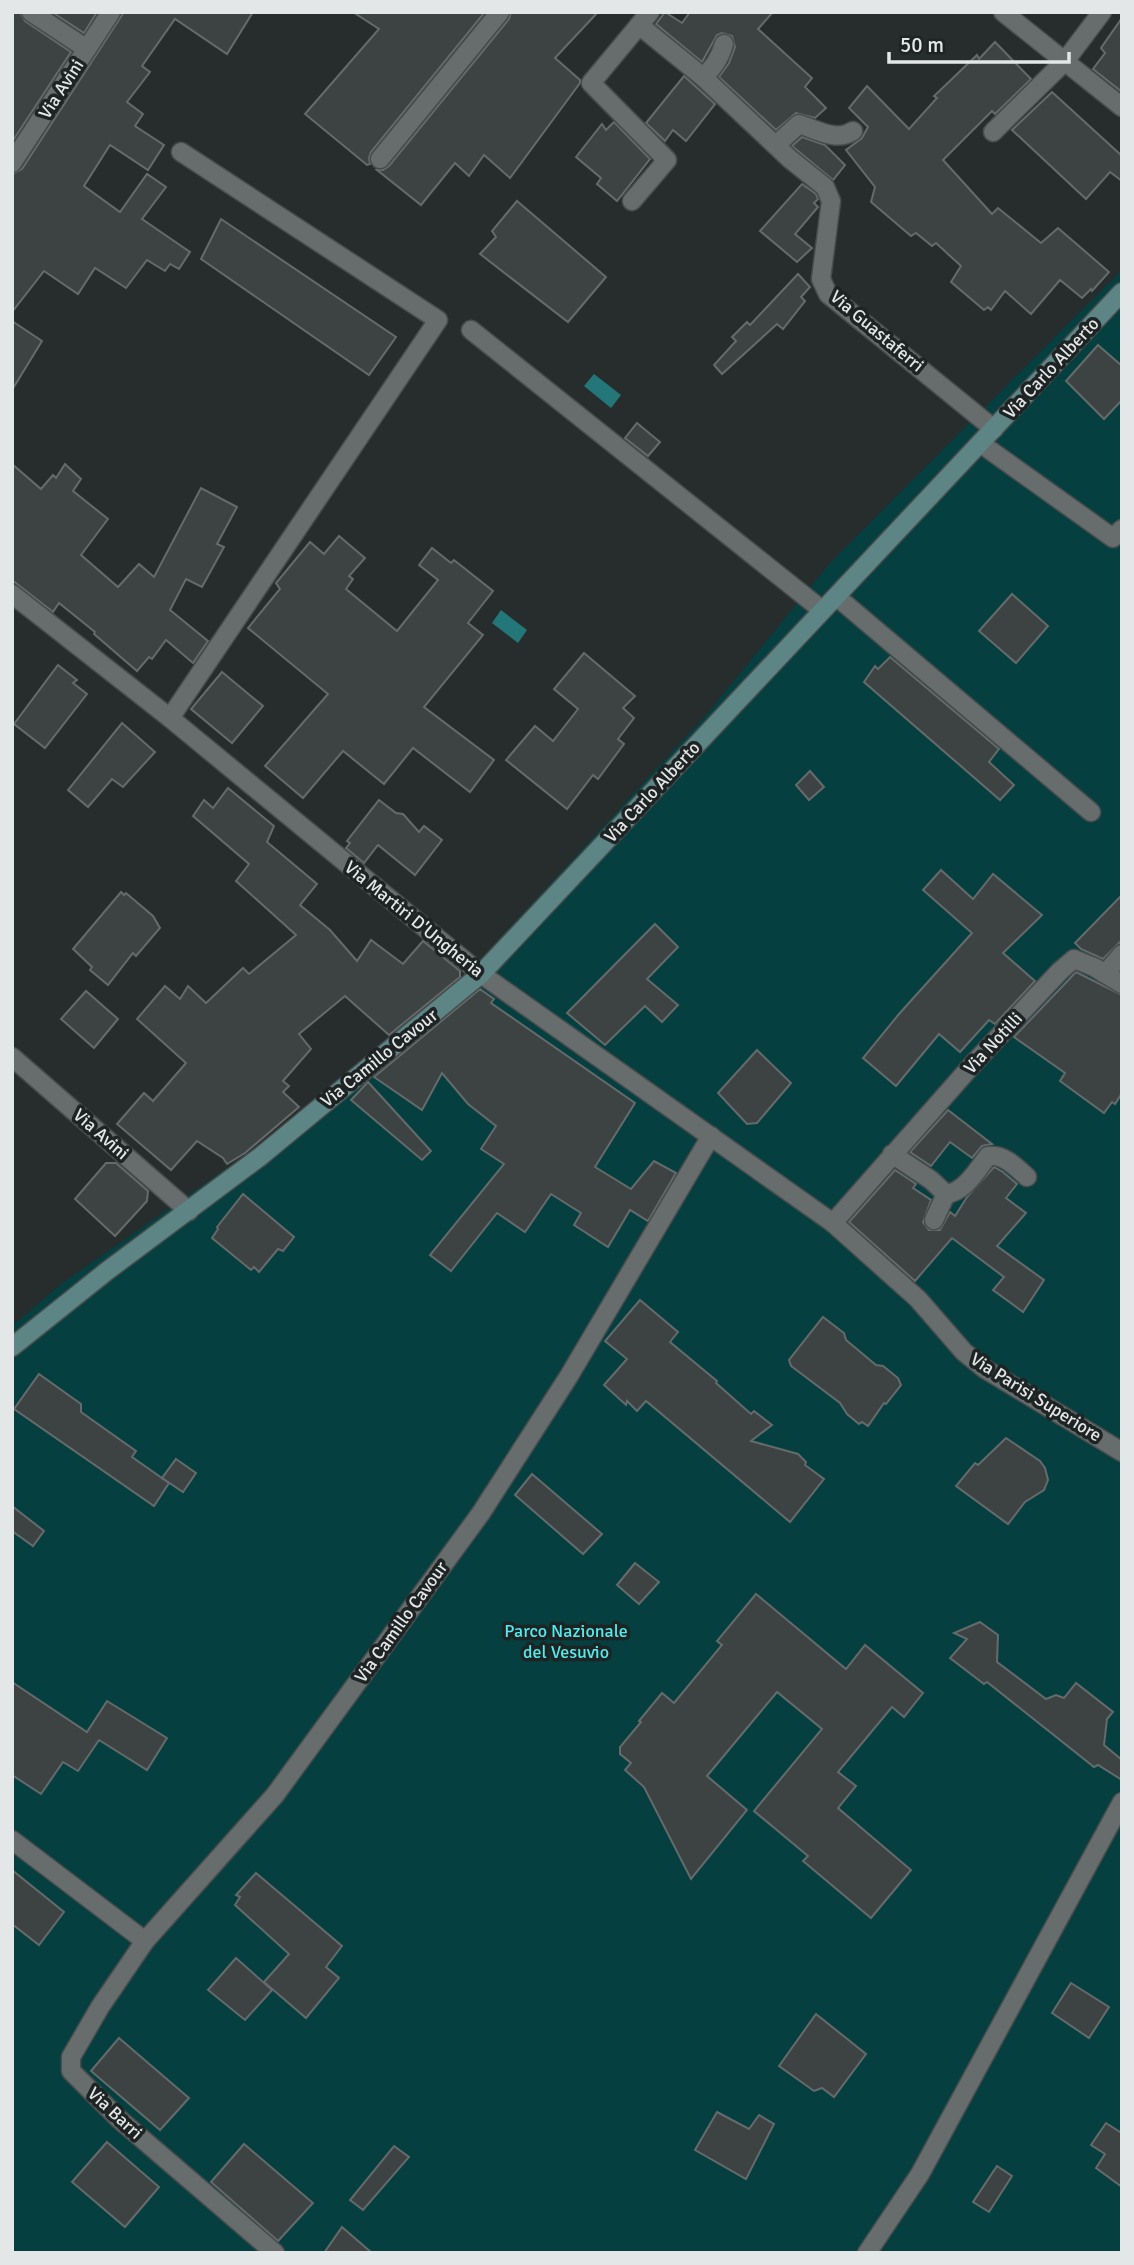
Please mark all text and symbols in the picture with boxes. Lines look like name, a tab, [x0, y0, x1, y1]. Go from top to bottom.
scale bar	[889, 21, 1069, 65]
text: 50 m	[900, 32, 944, 58]
street label: Via Avini	[34, 55, 88, 123]
street label: Via Guastaferri	[826, 285, 928, 377]
street label: Via Carlo Alberto	[999, 313, 1103, 423]
street label: Via Carlo Alberto	[600, 737, 704, 847]
street label: Via Martiri D'Ungheria	[340, 856, 488, 982]
street label: Via Camillo Cavour	[316, 1004, 442, 1112]
street label: Via Notilli	[959, 1008, 1027, 1078]
street label: Via Avini	[69, 1104, 133, 1164]
street label: Via Parisi Superiore	[966, 1348, 1106, 1446]
street label: Via Camillo Cavour	[350, 1557, 453, 1687]
park label: Parco Nazionale del Vesuvio	[504, 1620, 628, 1663]
street label: Via Barri	[83, 2082, 147, 2144]

